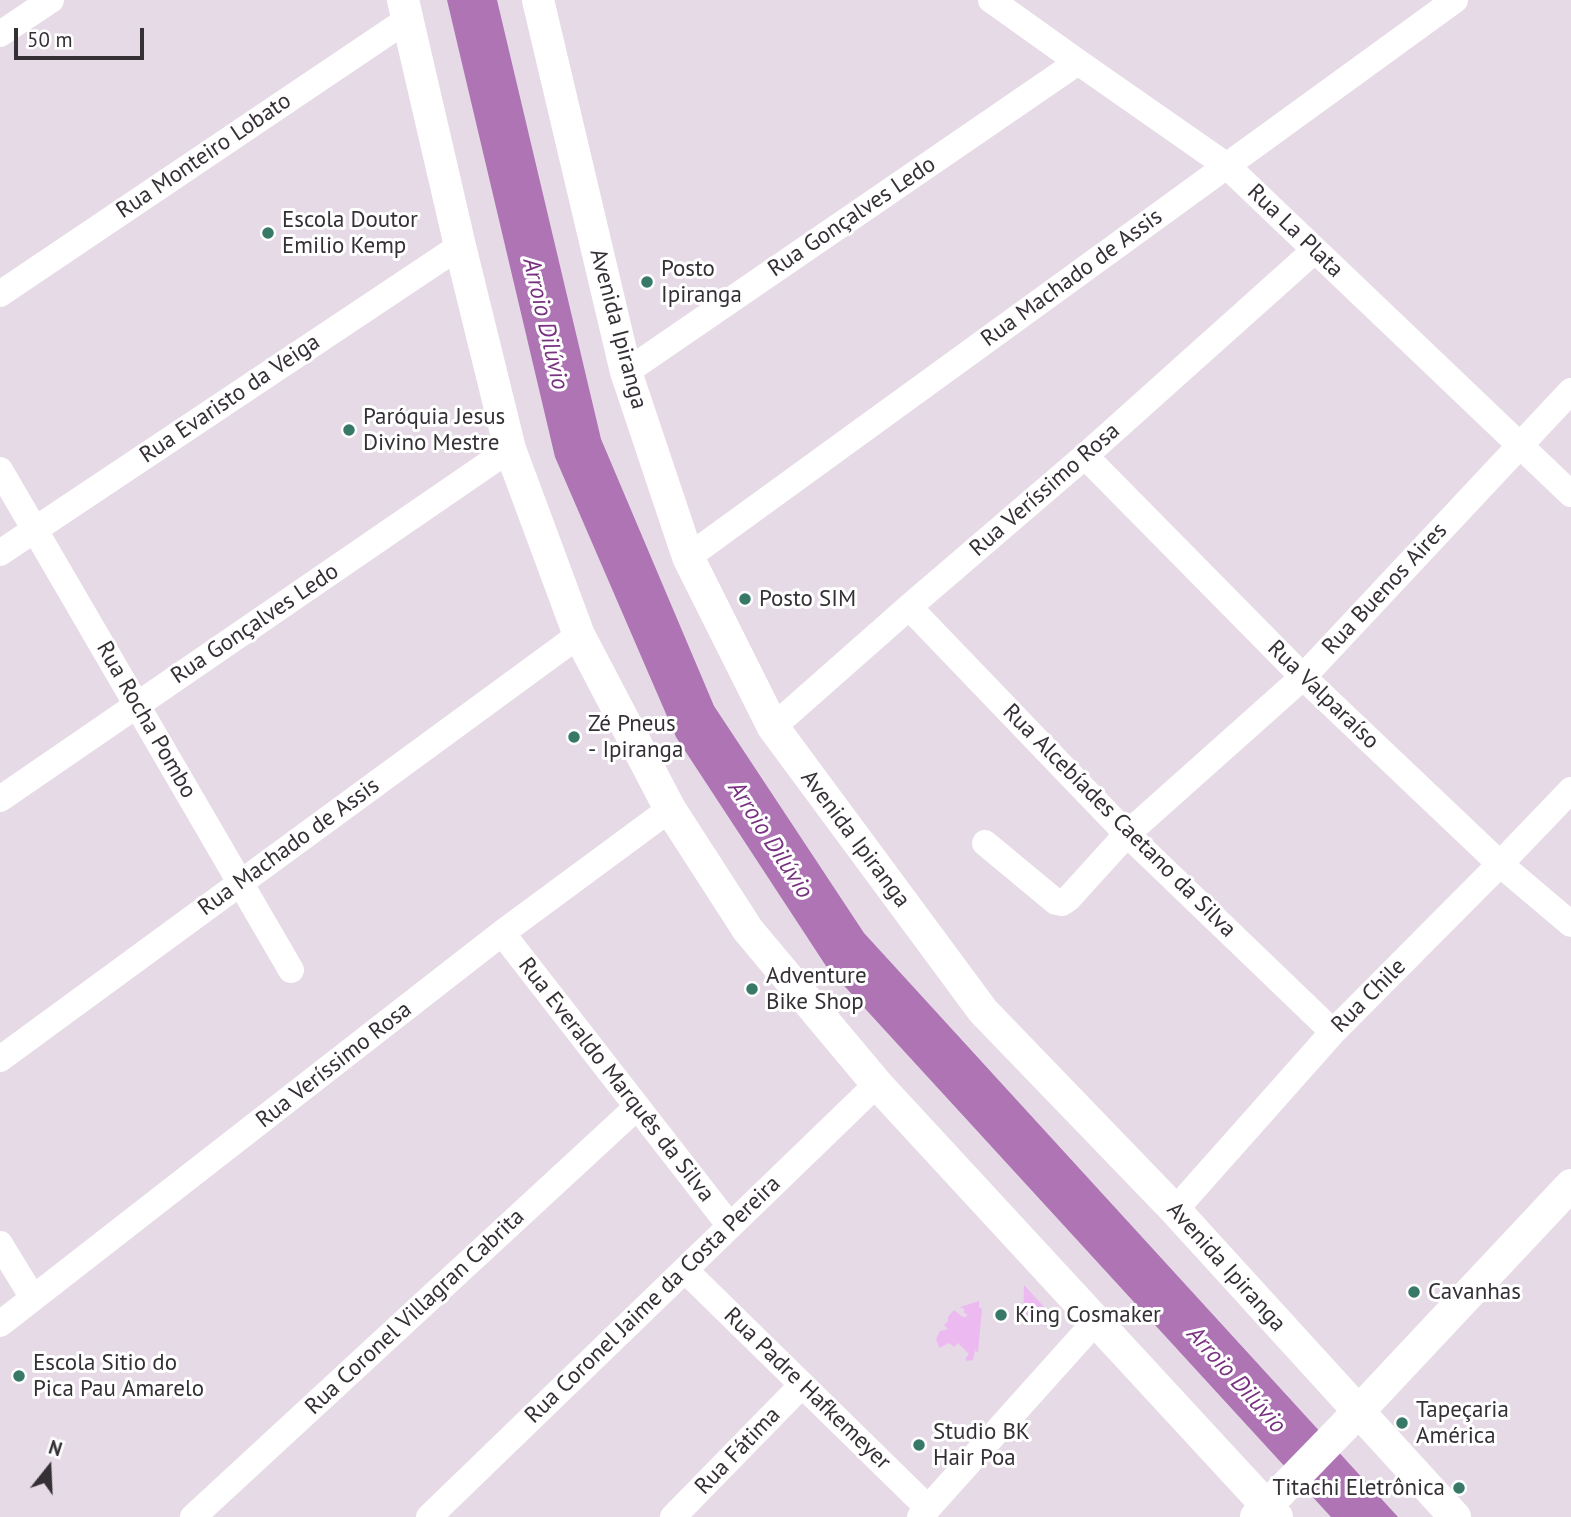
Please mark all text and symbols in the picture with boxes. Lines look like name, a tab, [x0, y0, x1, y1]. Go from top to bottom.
scale bar	[18, 14, 147, 58]
text: 50 m	[27, 26, 73, 53]
street label: Rua Monteiro Lobato	[111, 87, 297, 225]
street label: Rua Gonçalves Ledo	[763, 151, 941, 283]
street label: Rua La Plata	[1241, 179, 1349, 283]
street label: Rua Machado de Assis	[976, 203, 1168, 353]
place label: Escola Doutor Emilio Kemp	[282, 206, 418, 260]
marker: Escola Doutor Emilio Kemp	[260, 225, 276, 241]
street label: Avenida Ipiranga	[583, 246, 653, 412]
water label: Arroio Dilúvio	[516, 255, 574, 393]
place label: Posto Ipiranga	[661, 255, 742, 309]
marker: Posto Ipiranga	[639, 274, 655, 290]
street label: Rua Evaristo da Veiga	[135, 329, 325, 469]
place label: Paróquia Jesus Divino Mestre	[363, 403, 505, 457]
street label: Rua Veríssimo Rosa	[964, 417, 1126, 563]
marker: Paróquia Jesus Divino Mestre	[341, 422, 357, 438]
street label: Rua Buenos Aires	[1317, 517, 1453, 661]
street label: Rua Gonçalves Ledo	[166, 558, 344, 690]
place label: Posto SIM	[759, 585, 856, 613]
marker: Posto SIM	[737, 591, 753, 607]
street label: Rua Valparaíso	[1261, 635, 1385, 755]
street label: Rua Rocha Pombo	[90, 637, 202, 803]
street label: Rua Alcebíades Caetano da Silva	[997, 699, 1241, 943]
place label: Zé Pneus - Ipiranga	[588, 710, 683, 764]
marker: Zé Pneus - Ipiranga	[566, 729, 582, 745]
street label: Avenida Ipiranga	[794, 765, 916, 913]
street label: Rua Machado de Assis	[193, 772, 385, 922]
water label: Arroio Dilúvio	[721, 776, 819, 904]
street label: Rua Everaldo Marquês da Silva	[512, 952, 720, 1208]
street label: Rua Chile	[1326, 953, 1412, 1039]
place label: Adventure Bike Shop	[766, 962, 867, 1016]
marker: Adventure Bike Shop	[744, 981, 760, 997]
street label: Rua Veríssimo Rosa	[251, 996, 417, 1134]
street label: Rua Coronel Jaime da Costa Pereira	[520, 1170, 786, 1430]
street label: Avenida Ipiranga	[1161, 1197, 1291, 1337]
street label: Rua Coronel Villagran Cabrita	[300, 1203, 530, 1421]
place label: Cavanhas	[1428, 1278, 1521, 1306]
marker: Cavanhas	[1406, 1284, 1422, 1300]
place label: King Cosmaker	[1015, 1301, 1161, 1329]
street label: Rua Padre Hafkemeyer	[718, 1302, 896, 1476]
marker: King Cosmaker	[993, 1307, 1009, 1323]
water label: Arroio Dilúvio	[1180, 1320, 1292, 1440]
place label: Escola Sitio do Pica Pau Amarelo	[33, 1349, 204, 1403]
marker: Escola Sitio do Pica Pau Amarelo	[11, 1368, 27, 1384]
place label: Tapeçaria América	[1416, 1396, 1509, 1450]
street label: Rua Fátima	[690, 1402, 786, 1500]
marker: Tapeçaria América	[1394, 1415, 1410, 1431]
place label: Studio BK Hair Poa	[933, 1418, 1030, 1472]
north arrow	[14, 1433, 84, 1503]
text: N	[46, 1435, 65, 1461]
marker: Studio BK Hair Poa	[911, 1437, 927, 1453]
place label: Titachi Eletrônica	[1272, 1474, 1445, 1502]
marker: Titachi Eletrônica	[1451, 1480, 1467, 1496]

